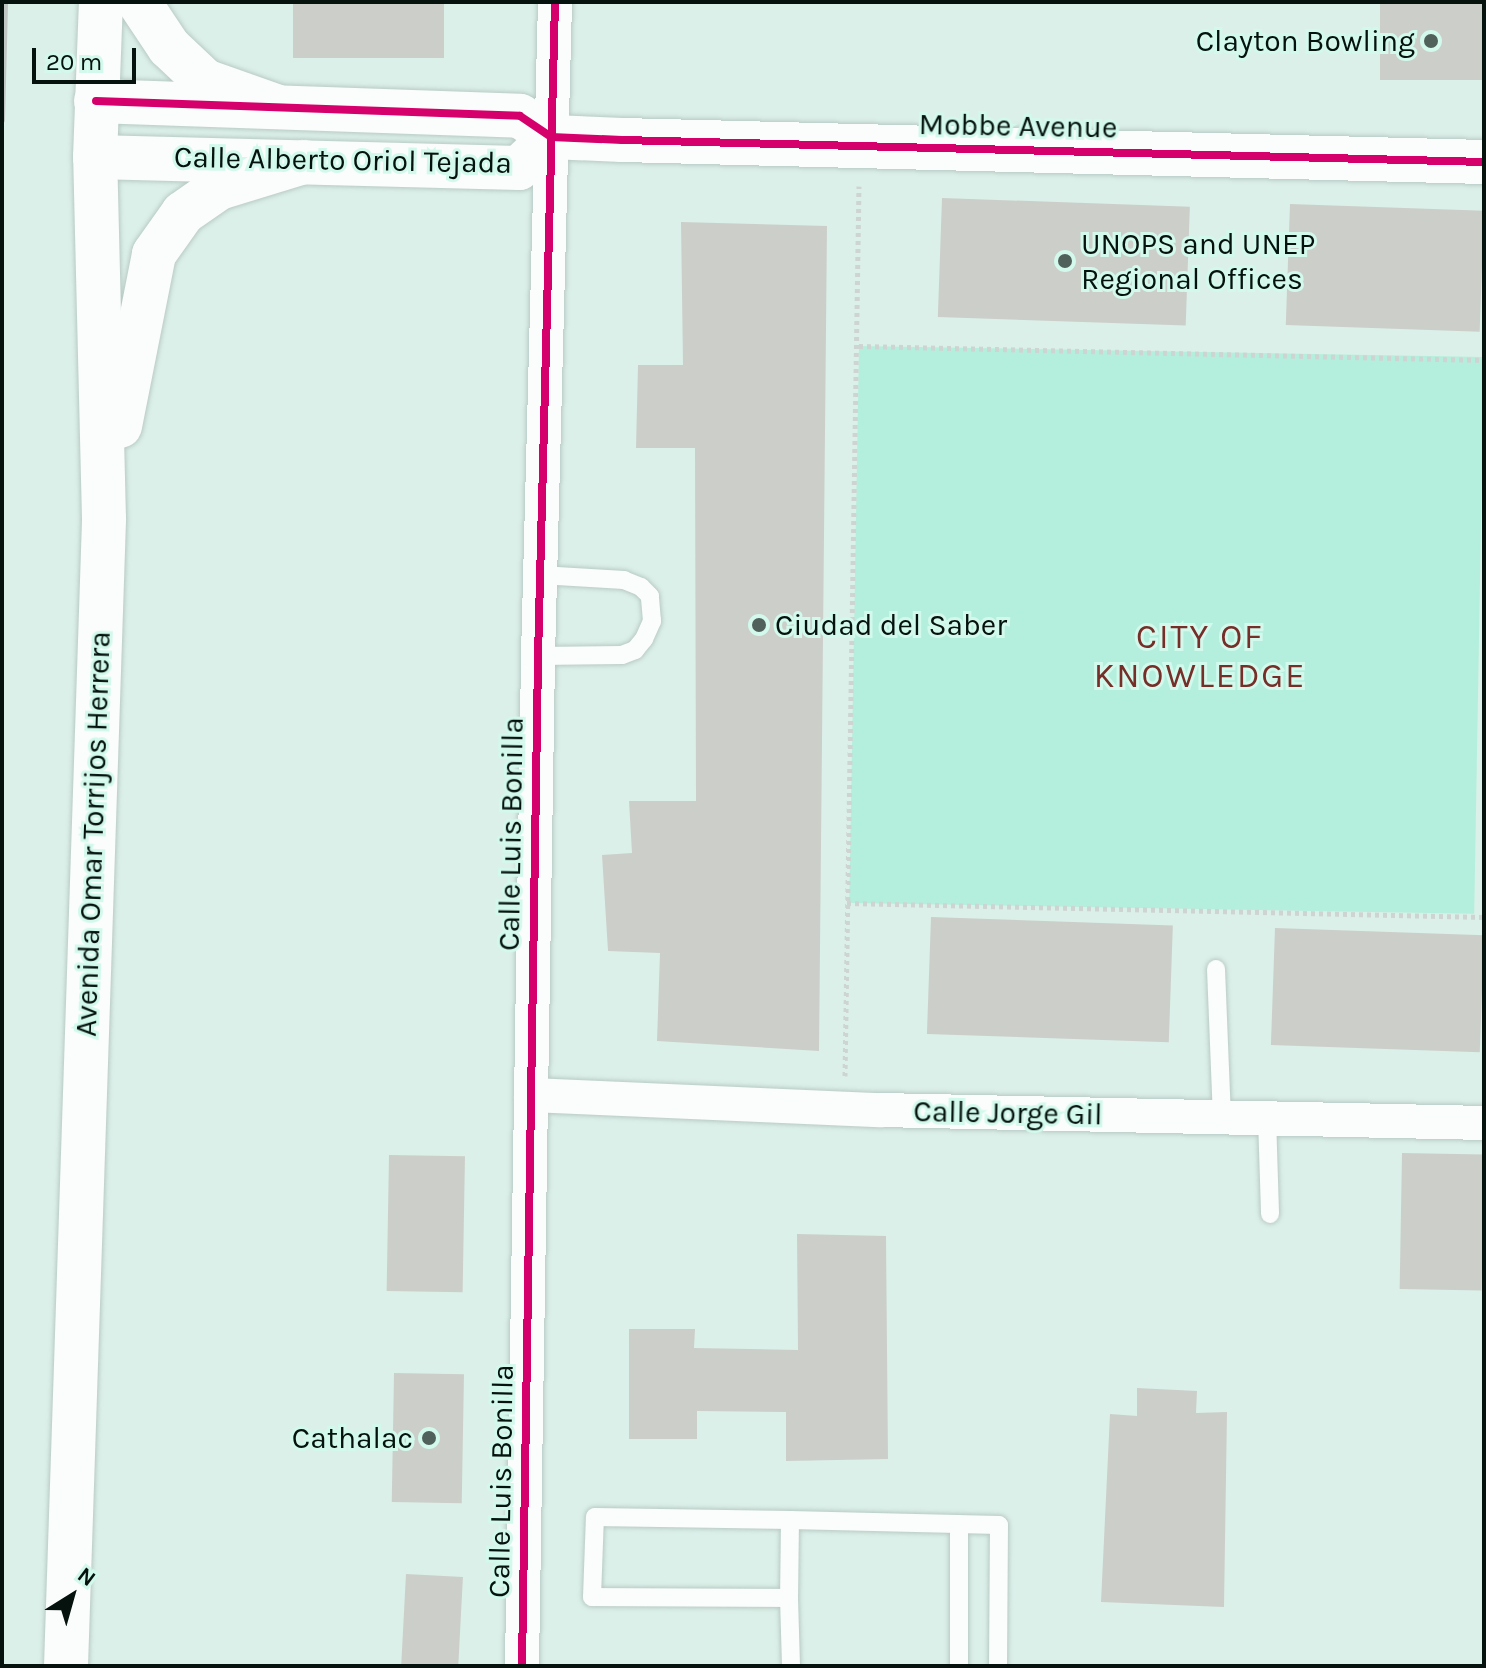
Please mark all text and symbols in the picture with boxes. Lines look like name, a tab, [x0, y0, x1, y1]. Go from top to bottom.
place label: Clayton Bowling	[1196, 23, 1415, 59]
scale bar	[36, 32, 140, 82]
marker: Clayton Bowling	[1422, 32, 1440, 50]
text: 20 m	[46, 48, 102, 76]
street label: Mobbe Avenue	[918, 106, 1118, 146]
street label: Calle Alberto Oriol Tejada	[174, 139, 512, 181]
place label: UNOPS and UNEP Regional Offices	[1081, 226, 1315, 296]
marker: UNOPS and UNEP Regional Offices	[1056, 252, 1074, 270]
place label: Ciudad del Saber	[775, 607, 1007, 643]
marker: Ciudad del Saber	[750, 616, 768, 634]
district label: CITY OF KNOWLEDGE	[1094, 617, 1306, 696]
street label: Avenida Omar Torrijos Herrera	[68, 631, 118, 1037]
street label: Calle Luis Bonilla	[491, 717, 531, 951]
street label: Calle Jorge Gil	[913, 1093, 1103, 1133]
street label: Calle Luis Bonilla	[481, 1364, 521, 1598]
place label: Cathalac	[292, 1420, 413, 1456]
marker: Cathalac	[420, 1429, 438, 1447]
north arrow	[32, 1556, 112, 1636]
text: N	[72, 1562, 101, 1592]

